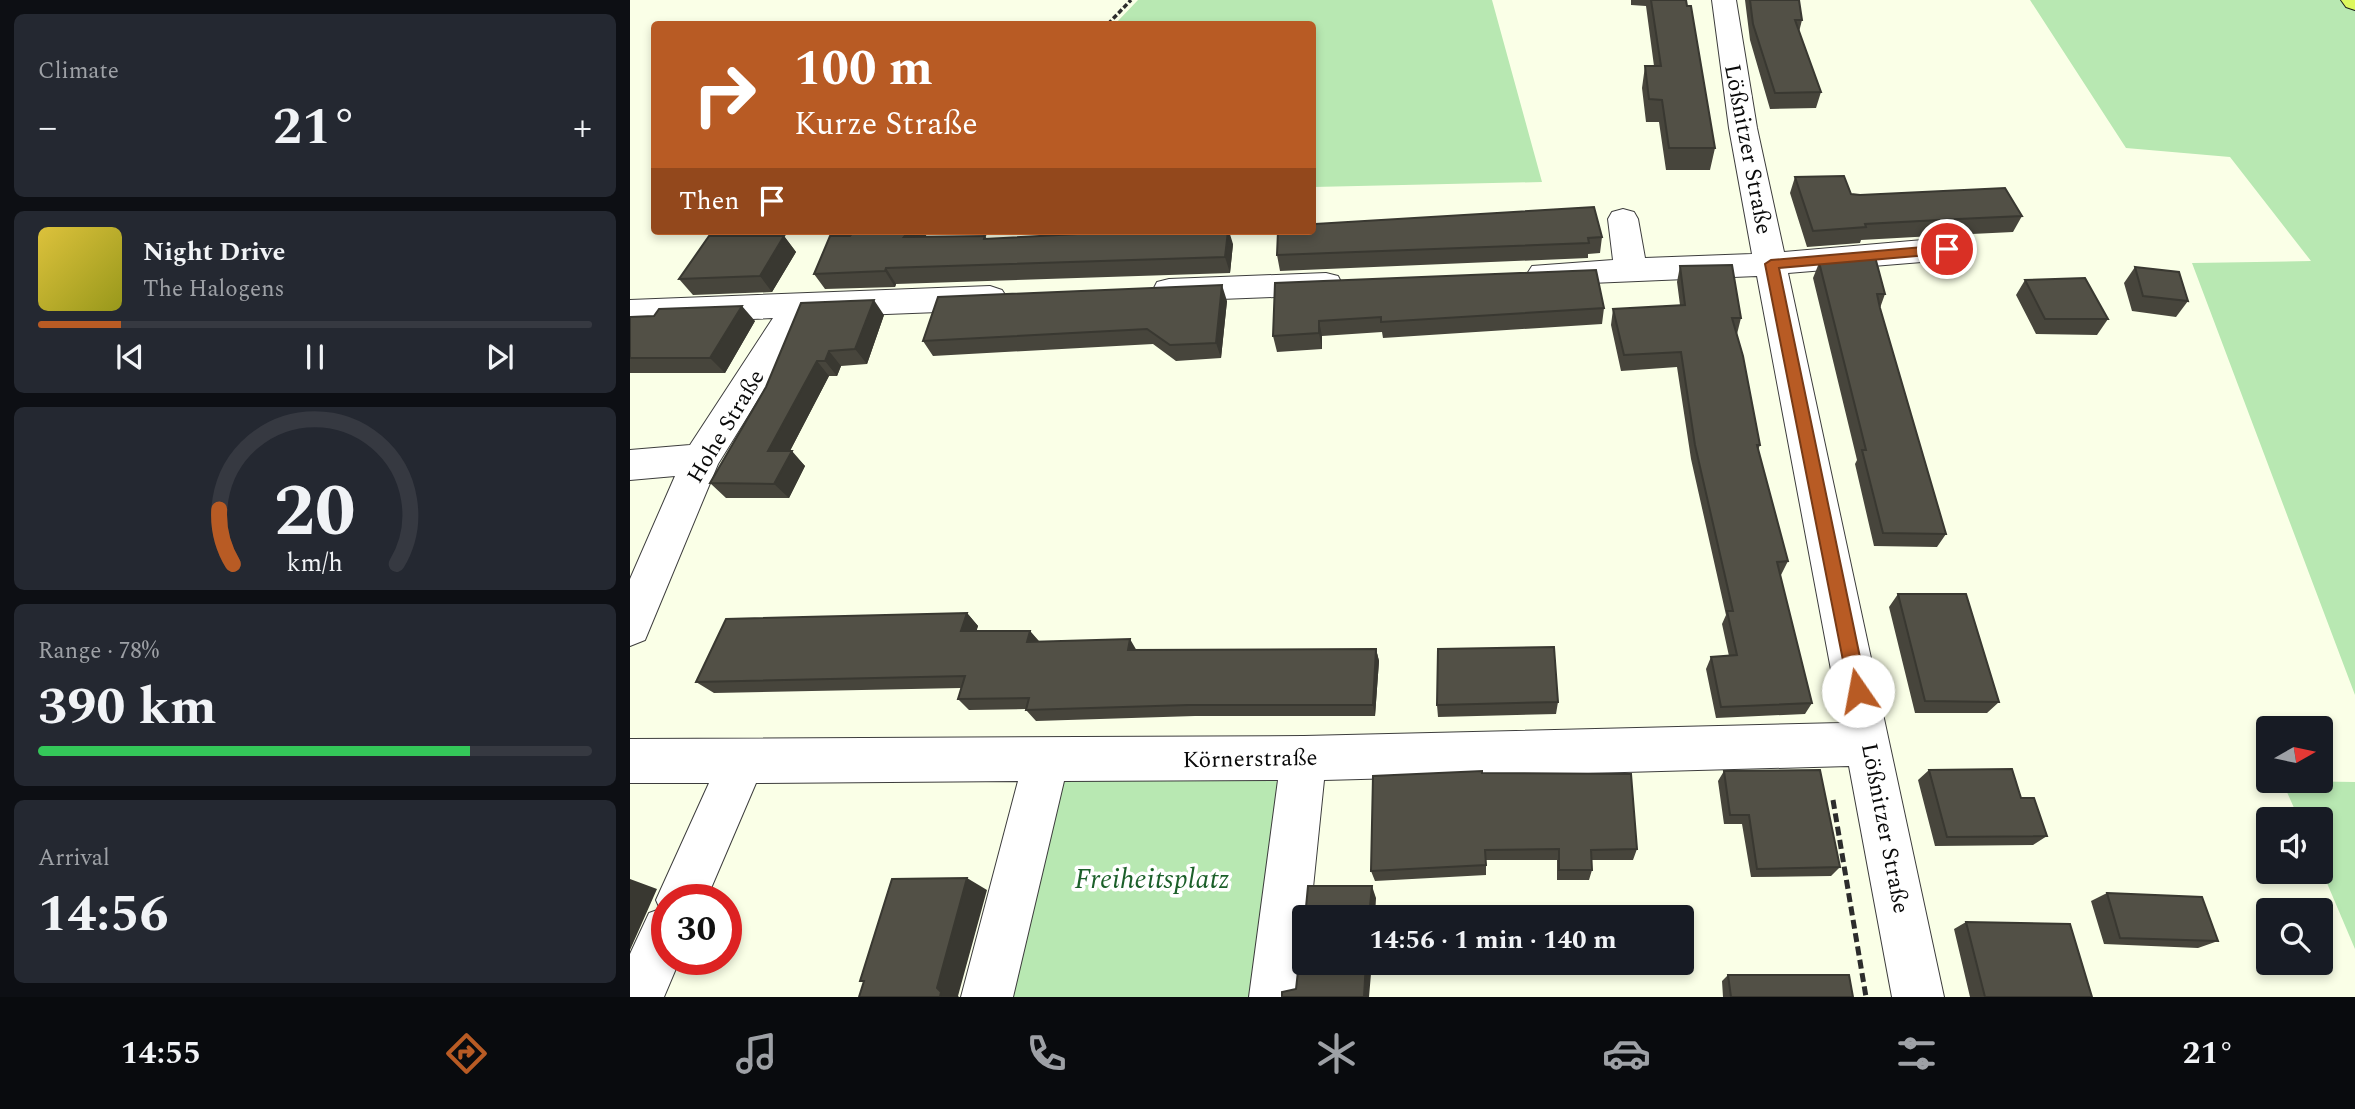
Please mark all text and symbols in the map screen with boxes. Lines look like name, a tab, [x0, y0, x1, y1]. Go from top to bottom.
text: 100 m	[794, 32, 933, 107]
icon: right	[679, 49, 770, 140]
text: Climate	[38, 54, 119, 89]
street label: Lößnitzer Straße	[1714, 61, 1781, 237]
text: 21°	[273, 88, 357, 167]
text: −	[38, 99, 57, 157]
text: +	[573, 99, 592, 157]
text: Kurze Straße	[794, 100, 978, 149]
text: Then	[679, 181, 739, 221]
icon: arrive	[753, 182, 791, 220]
pin	[1917, 219, 1977, 279]
icon: arrive	[1928, 230, 1966, 268]
text: Night Drive	[143, 232, 285, 272]
text: The Halogens	[143, 272, 285, 307]
icon: previous	[111, 338, 149, 376]
icon: pause	[296, 338, 334, 376]
icon: next	[481, 338, 519, 376]
street label: Hohe Straße	[678, 363, 774, 491]
text: 20	[274, 458, 356, 569]
text: km/h	[287, 545, 343, 583]
text: Range · 78%	[38, 634, 159, 669]
position arrow	[1821, 654, 1895, 728]
text: 390 km	[38, 668, 217, 747]
north arrow	[2256, 716, 2333, 793]
map controls	[2256, 716, 2333, 975]
street label: Lößnitzer Straße	[1851, 740, 1918, 916]
street label: Körnerstraße	[1182, 741, 1318, 778]
button: sound	[2256, 807, 2333, 884]
text: Arrival	[38, 841, 110, 876]
park label: Freiheitsplatz	[1075, 858, 1229, 901]
text: 14:56	[38, 875, 169, 954]
speed limit sign: 30	[651, 884, 742, 975]
button: search	[2256, 898, 2333, 975]
text: 14:56 · 1 min · 140 m	[1369, 920, 1617, 960]
text: 14:55	[121, 1029, 201, 1078]
icon: directions	[442, 1029, 491, 1078]
icon: music	[732, 1029, 781, 1078]
icon: phone	[1022, 1029, 1071, 1078]
icon: climate	[1312, 1029, 1361, 1078]
icon: car	[1602, 1029, 1651, 1078]
icon: filters	[1892, 1029, 1941, 1078]
text: 21°	[2182, 1029, 2234, 1078]

